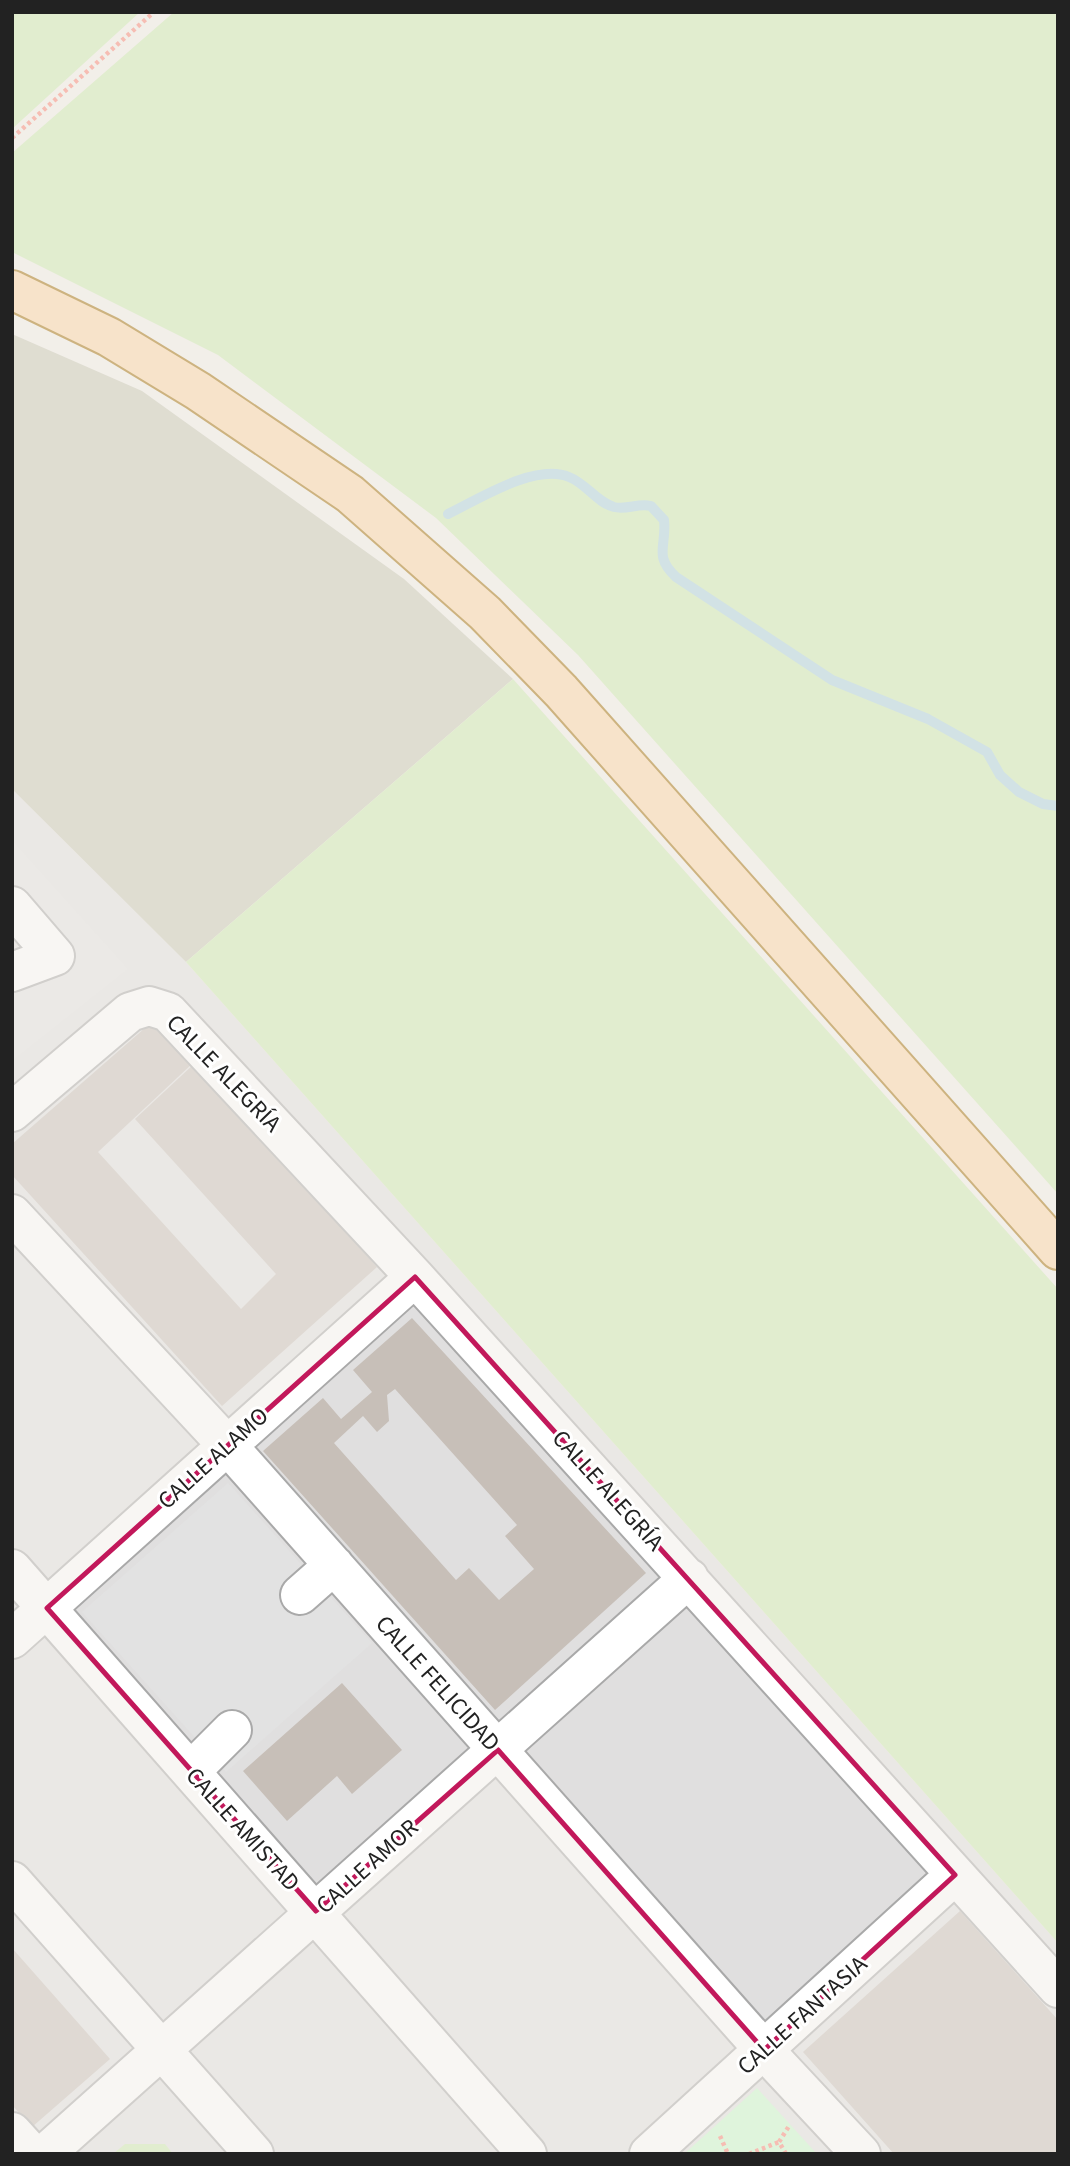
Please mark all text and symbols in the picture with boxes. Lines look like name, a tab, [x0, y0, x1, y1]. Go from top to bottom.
street label: CALLE ALEGRÍA	[158, 1006, 289, 1140]
street label: CALLE ALAMO	[150, 1399, 277, 1518]
street label: CALLE ALEGRÍA	[544, 1422, 672, 1559]
street label: CALLE FELICIDAD	[367, 1608, 508, 1759]
street label: CALLE AMISTAD	[177, 1760, 308, 1899]
street label: CALLE AMOR	[308, 1810, 427, 1922]
street label: CALLE FANTASIA	[730, 1947, 875, 2083]

